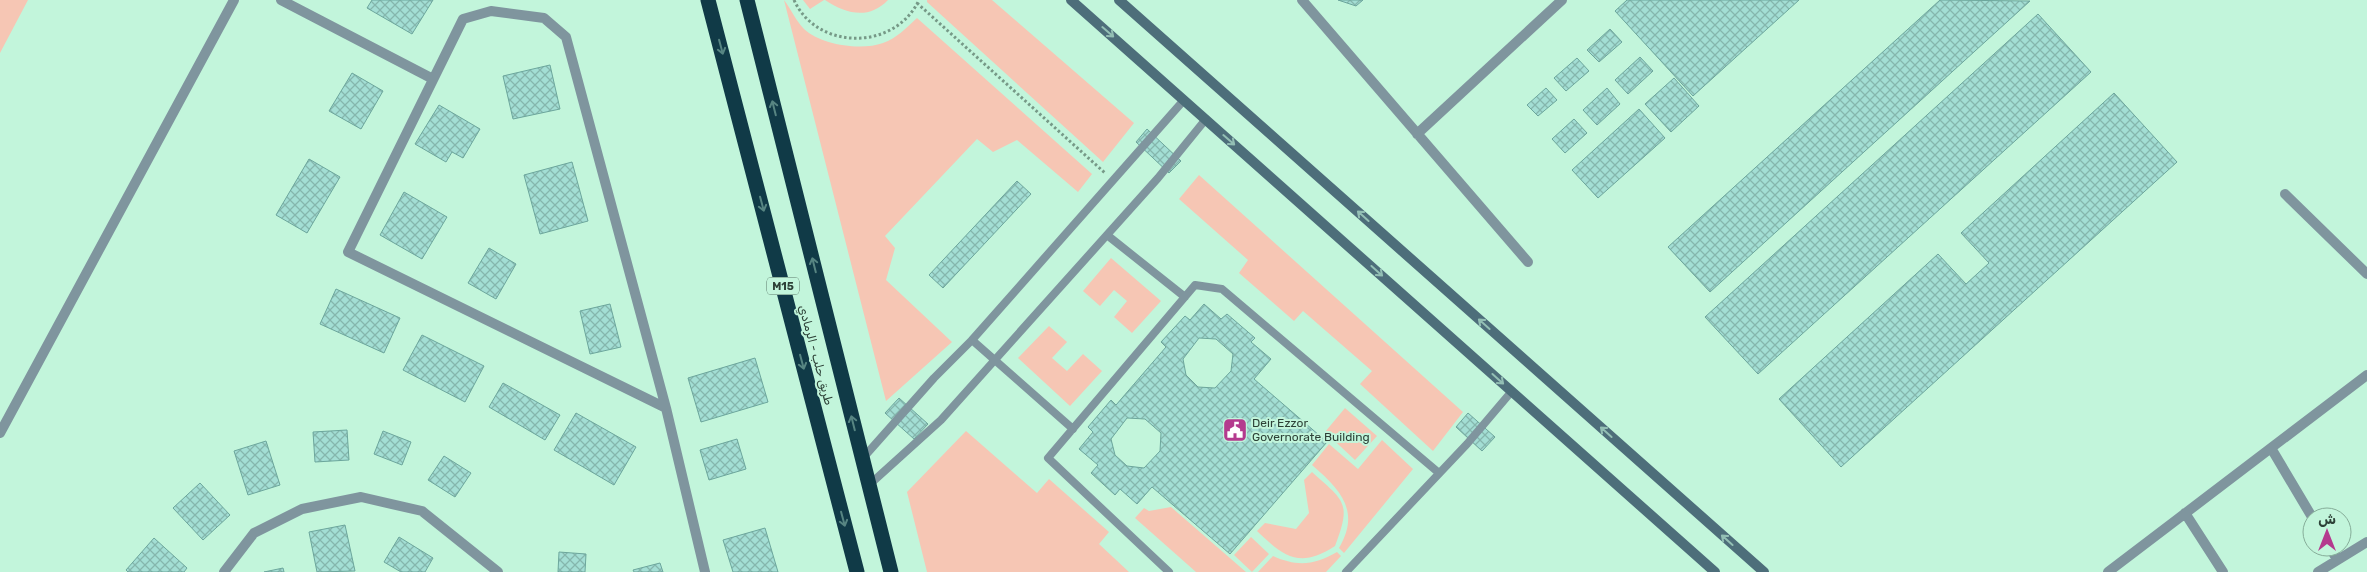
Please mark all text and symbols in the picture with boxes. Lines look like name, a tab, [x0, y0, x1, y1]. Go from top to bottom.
one-way arrow	[1101, 26, 1114, 38]
one-way arrow	[716, 39, 726, 55]
one-way arrow	[769, 100, 778, 116]
one-way arrow	[1223, 134, 1236, 146]
one-way arrow	[757, 196, 767, 212]
one-way arrow	[1356, 210, 1369, 222]
one-way arrow	[808, 258, 818, 274]
one-way arrow	[1371, 265, 1384, 276]
road number: M15	[767, 278, 799, 294]
street label: طريق حلب - الرمادي	[795, 303, 836, 407]
one-way arrow	[1478, 318, 1491, 330]
one-way arrow	[798, 353, 808, 369]
one-way arrow	[1492, 373, 1505, 385]
one-way arrow	[848, 415, 857, 431]
place label: Deir Ezzor Governorate Building	[1252, 416, 1370, 444]
public building icon: Deir Ezzor Governorate Building	[1222, 417, 1248, 443]
one-way arrow	[1599, 426, 1612, 438]
north arrow	[2302, 507, 2352, 557]
one-way arrow	[839, 511, 849, 527]
text: ش	[2318, 511, 2336, 528]
one-way arrow	[1721, 534, 1734, 545]

